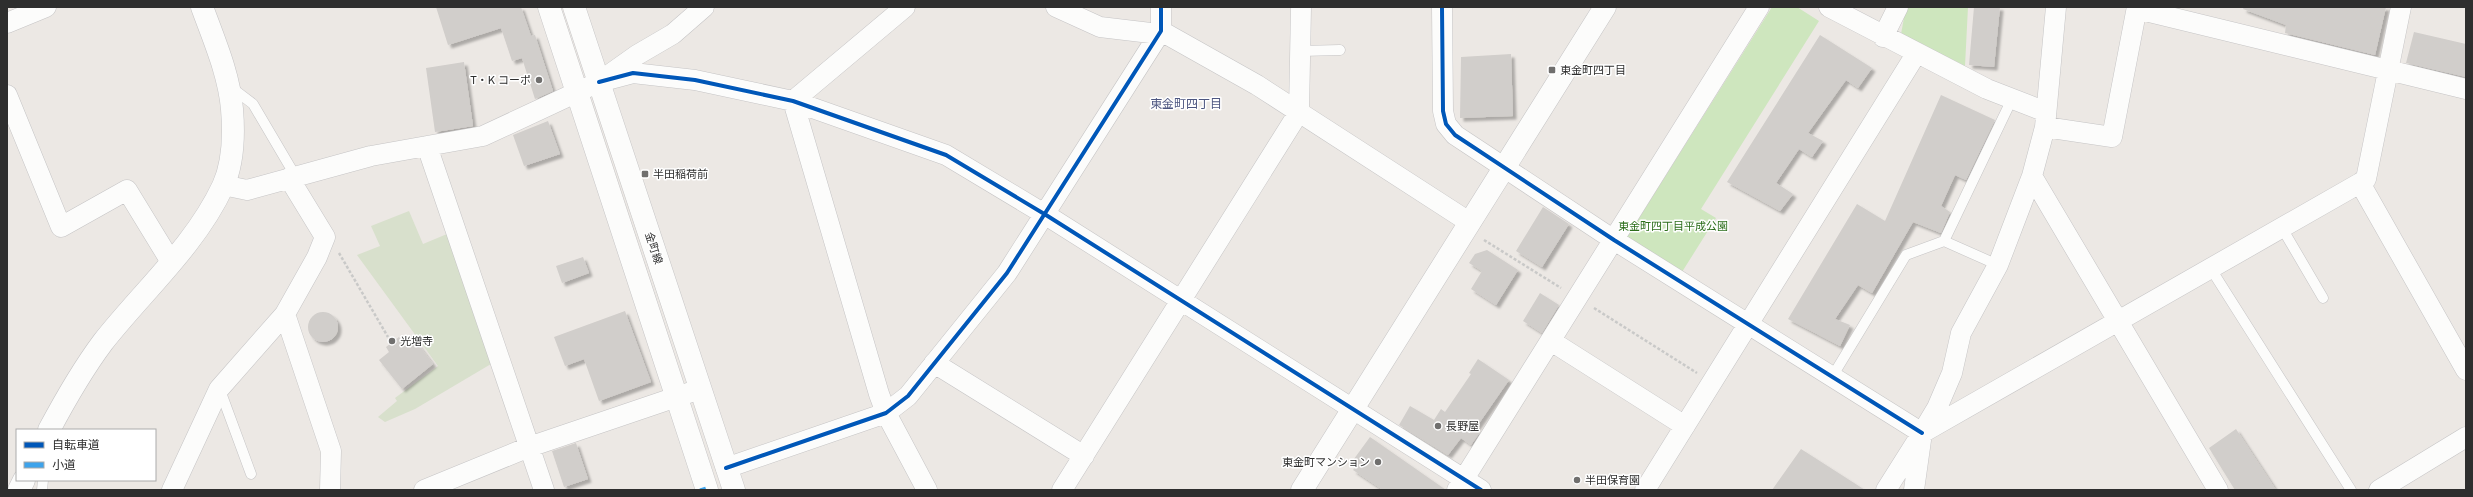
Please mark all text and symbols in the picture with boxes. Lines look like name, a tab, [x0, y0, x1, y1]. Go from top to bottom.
place label: 東金町四丁目	[1560, 64, 1626, 76]
marker: 東金町四丁目	[1547, 65, 1557, 75]
place label: T・K コーポ	[470, 74, 531, 86]
marker: T・K コーポ	[534, 75, 544, 85]
district label: 東金町四丁目	[1150, 97, 1222, 111]
place label: 半田稲荷前	[653, 168, 708, 180]
marker: 半田稲荷前	[640, 169, 650, 179]
park label: 東金町四丁目平成公園	[1618, 220, 1728, 232]
street label: 金町線	[643, 230, 665, 266]
place label: 光増寺	[400, 335, 433, 347]
marker: 光増寺	[387, 336, 397, 346]
place label: 長野屋	[1446, 420, 1479, 432]
marker: 長野屋	[1433, 421, 1443, 431]
legend	[16, 429, 156, 481]
text: 自転車道	[52, 438, 100, 452]
place label: 東金町マンション	[1282, 456, 1370, 468]
marker: 東金町マンション	[1373, 457, 1383, 467]
text: 小道	[52, 458, 76, 472]
place label: 半田保育園	[1585, 474, 1640, 486]
marker: 半田保育園	[1572, 475, 1582, 485]

